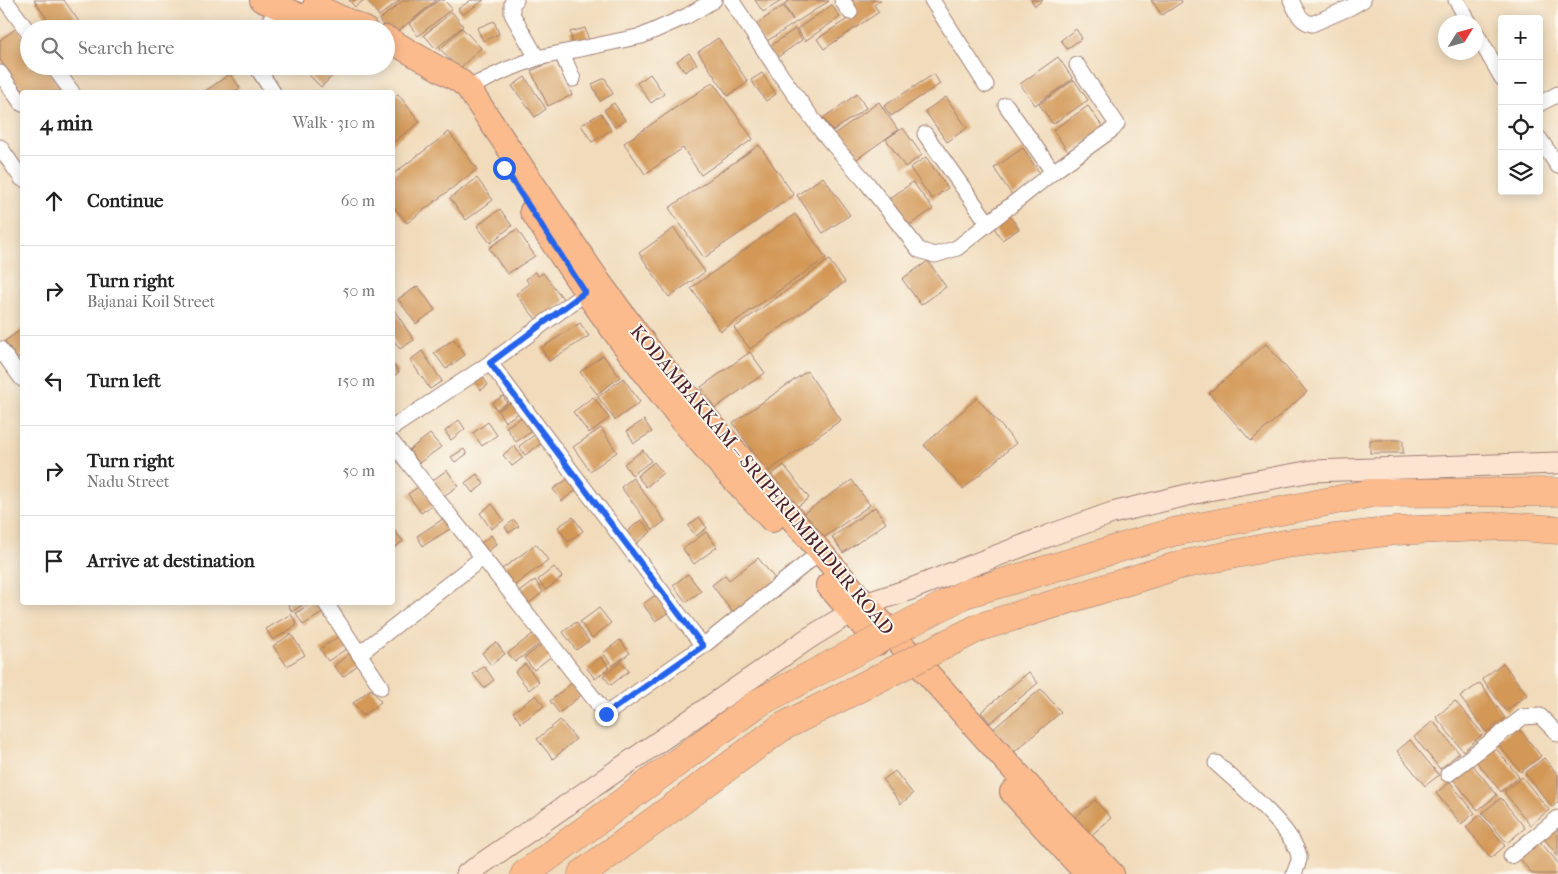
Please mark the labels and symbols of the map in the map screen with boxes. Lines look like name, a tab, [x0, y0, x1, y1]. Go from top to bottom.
north arrow	[1438, 15, 1483, 60]
route start	[493, 157, 516, 180]
street label: KODAMBAKKAM – SRIPERUMBUDUR ROAD	[626, 321, 898, 639]
route end	[595, 703, 618, 726]

